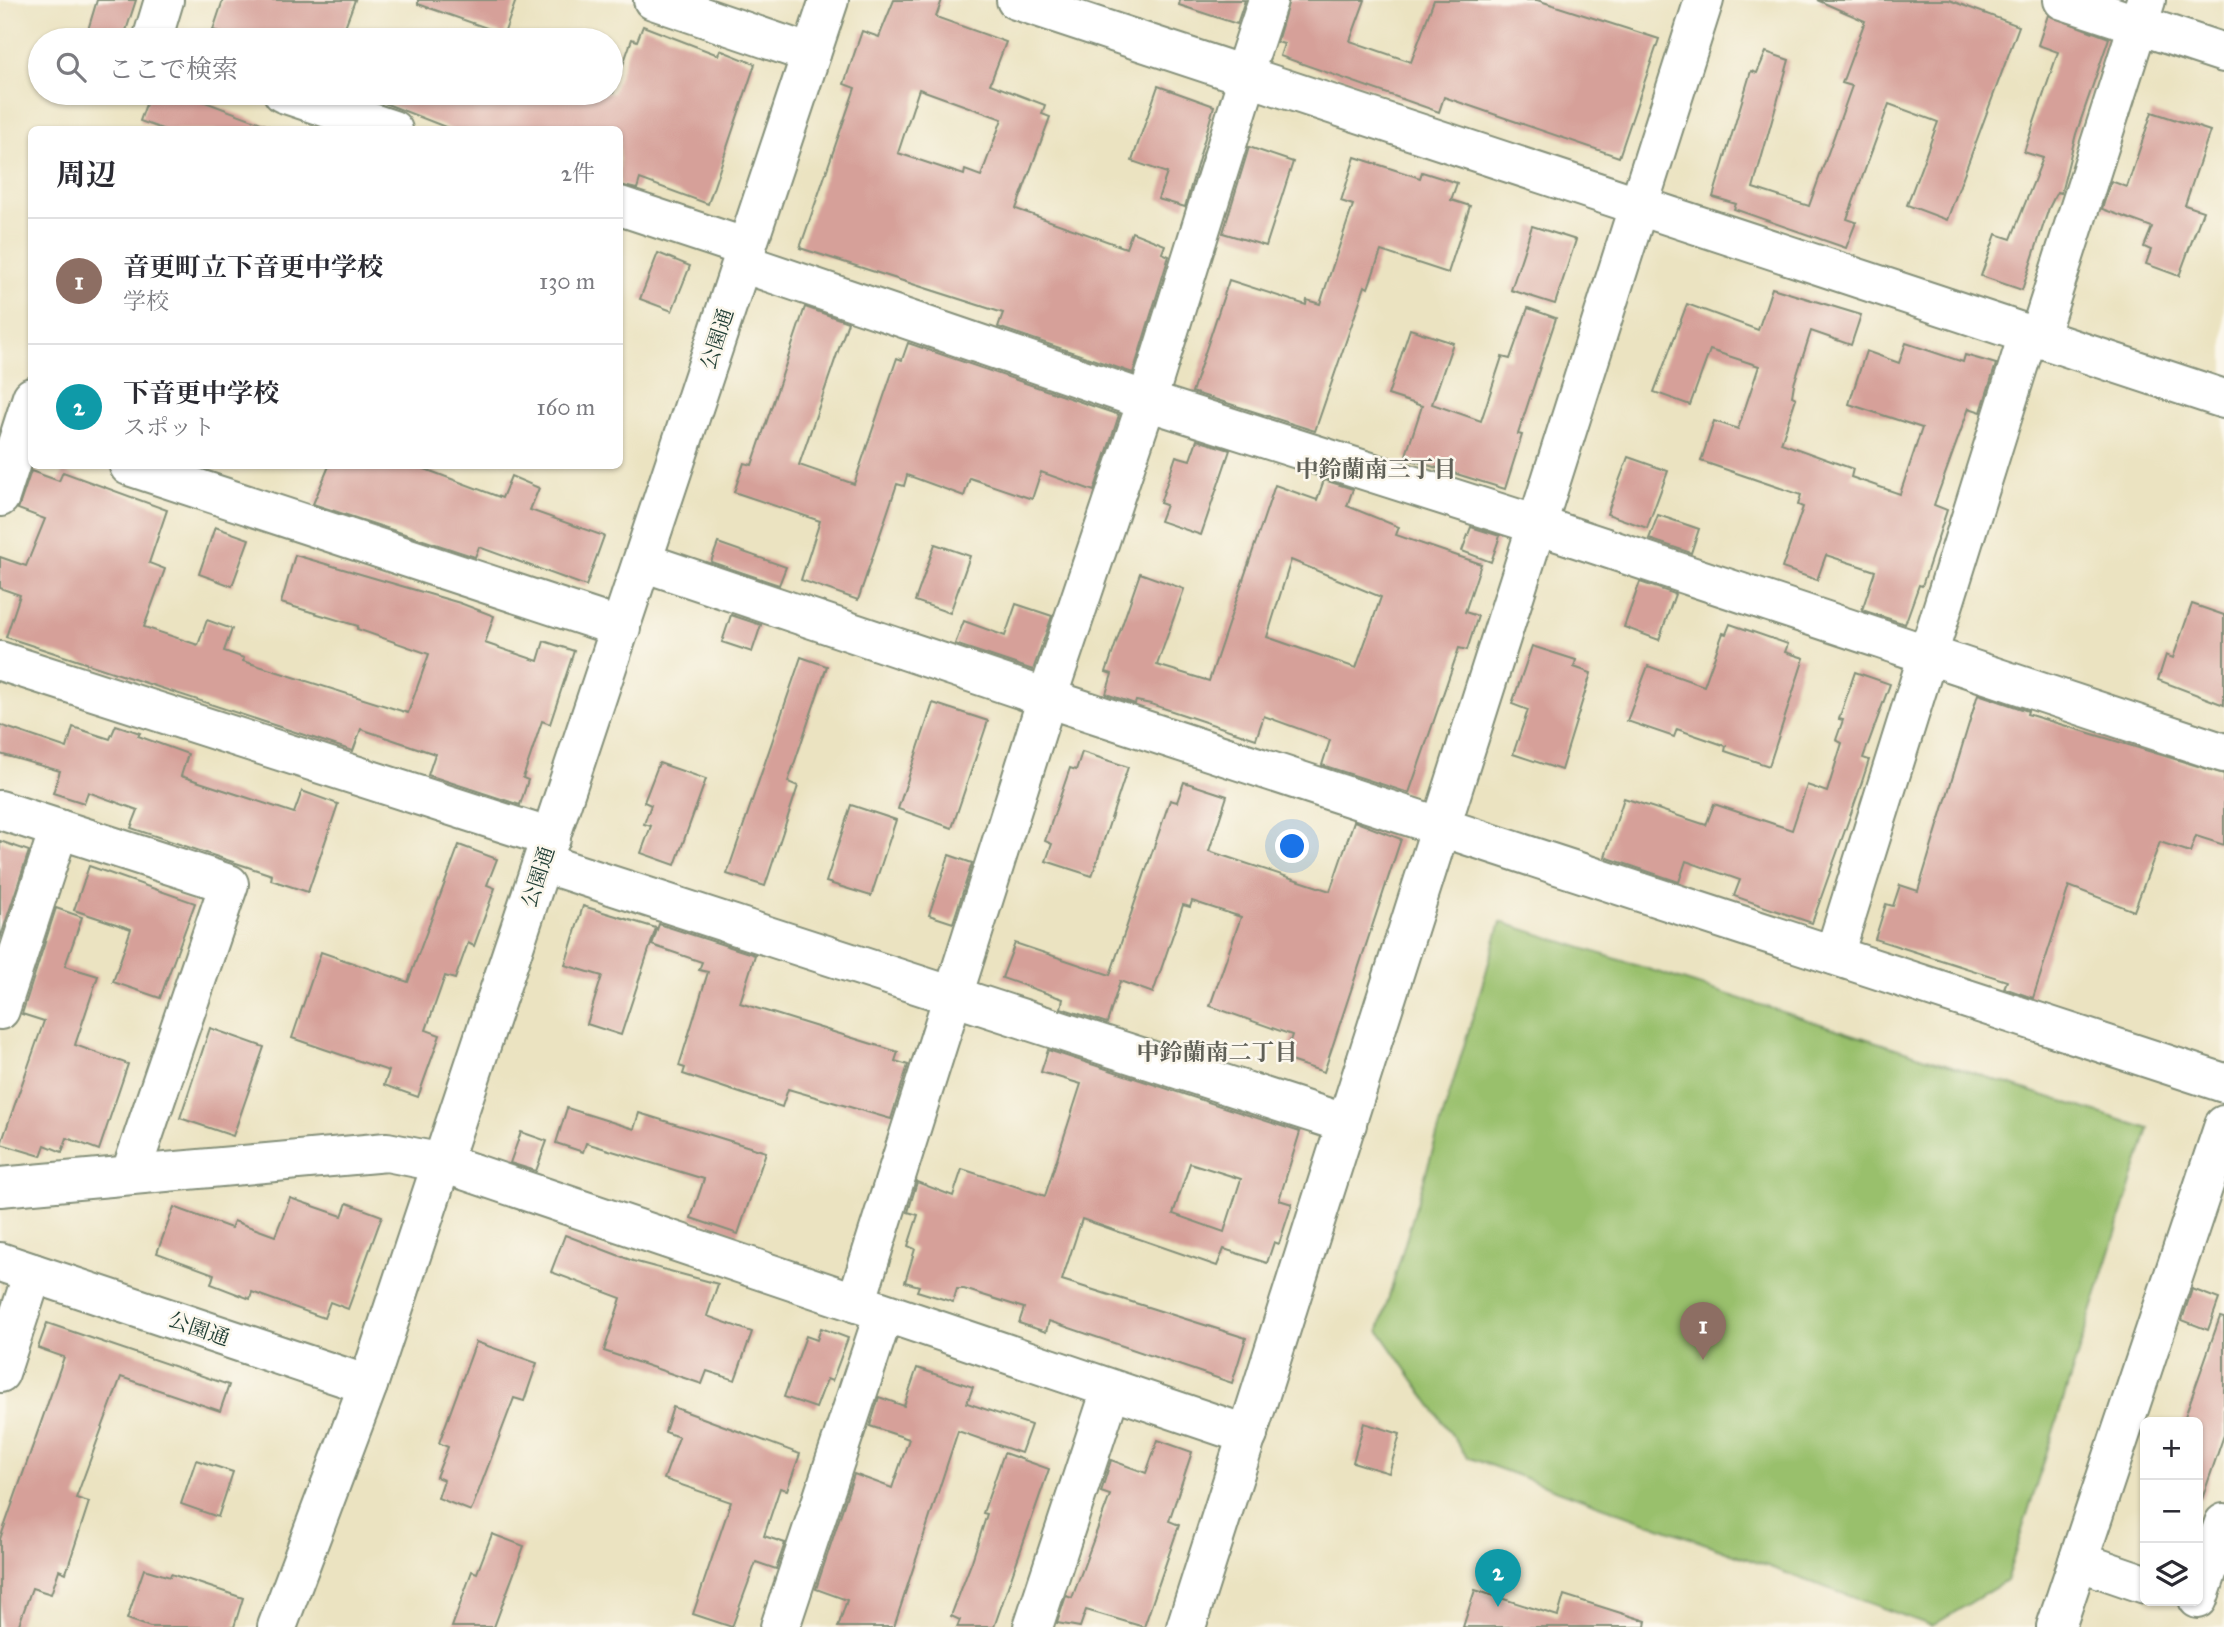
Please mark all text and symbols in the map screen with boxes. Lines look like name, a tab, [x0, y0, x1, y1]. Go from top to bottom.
search box	[28, 28, 623, 105]
icon: search	[52, 48, 90, 86]
text: ここで検索	[108, 53, 238, 85]
text: 周辺	[56, 157, 116, 193]
text: 2件	[561, 159, 595, 187]
text: 音更町立下音更中学校	[123, 251, 383, 283]
text: 1	[74, 267, 84, 295]
text: 130 m	[539, 267, 595, 295]
text: 学校	[123, 287, 169, 315]
street label: 公園通	[695, 305, 739, 373]
text: 下音更中学校	[123, 377, 279, 409]
text: 2	[73, 393, 85, 421]
text: 160 m	[537, 393, 595, 421]
text: スポット	[123, 413, 215, 441]
district label: 中鈴蘭南三丁目	[1296, 455, 1457, 483]
your location	[1275, 829, 1309, 863]
street label: 公園通	[516, 843, 560, 911]
district label: 中鈴蘭南二丁目	[1137, 1038, 1298, 1066]
pin: 1	[1680, 1302, 1726, 1360]
street label: 公園通	[165, 1306, 233, 1352]
map controls	[2140, 1417, 2203, 1606]
button: +	[2140, 1417, 2203, 1480]
button: −	[2140, 1480, 2203, 1543]
button: layers	[2140, 1543, 2203, 1606]
pin: 2	[1475, 1549, 1521, 1607]

